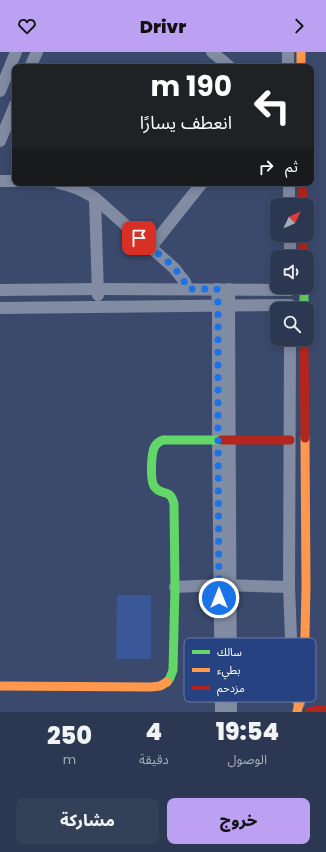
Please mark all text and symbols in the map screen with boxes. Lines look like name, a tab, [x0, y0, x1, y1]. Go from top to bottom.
text: Drivr	[140, 14, 186, 39]
icon: heart	[16, 15, 38, 37]
icon: forward	[288, 15, 310, 37]
text: 190 m	[150, 67, 232, 106]
icon: left	[246, 80, 298, 132]
text: انعطف يسارًا	[140, 110, 232, 135]
icon: right	[255, 156, 277, 178]
text: ثم	[285, 156, 298, 177]
north arrow	[270, 198, 314, 242]
map controls	[270, 198, 314, 346]
pin	[122, 221, 156, 255]
icon: arrive	[128, 227, 150, 249]
button: sound	[270, 250, 314, 294]
button: search	[270, 302, 314, 346]
position arrow	[198, 577, 240, 619]
legend	[184, 638, 316, 702]
text: سالك	[217, 644, 242, 660]
text: بطيء	[217, 662, 240, 680]
text: مزدحم	[217, 680, 245, 697]
text: 4	[146, 715, 162, 748]
text: 19:54	[216, 715, 279, 748]
text: 250	[47, 719, 92, 752]
text: m	[63, 750, 76, 769]
text: دقيقة	[139, 750, 169, 769]
text: الوصول	[228, 750, 267, 769]
button: مشاركة	[16, 798, 159, 844]
button: خروج	[167, 798, 310, 844]

